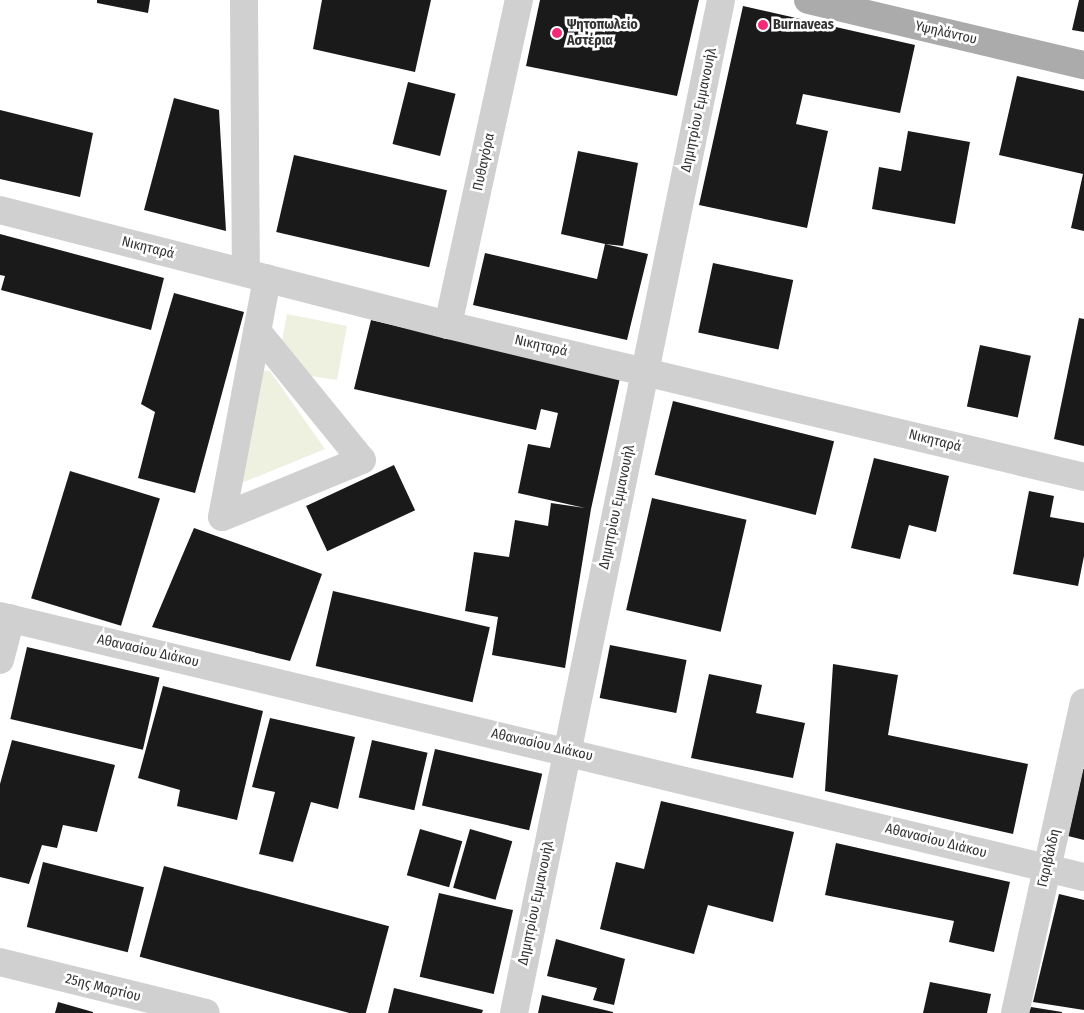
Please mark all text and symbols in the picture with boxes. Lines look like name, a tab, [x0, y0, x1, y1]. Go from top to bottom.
place label: Ψητοπωλείο Αστέρια	[567, 17, 638, 49]
place label: Burnaveas	[773, 17, 834, 33]
street label: Υψηλάντου	[913, 18, 979, 48]
marker: Burnaveas	[757, 19, 769, 31]
marker: Ψητοπωλείο Αστέρια	[551, 27, 563, 39]
street label: Δημητρίου Εμμανουήλ	[678, 46, 720, 174]
street label: Πυθαγόρα	[470, 132, 498, 192]
street label: Νικηταρά	[120, 233, 176, 263]
street label: Νικηταρά	[513, 332, 569, 360]
street label: Νικηταρά	[907, 426, 963, 456]
street label: Δημητρίου Εμμανουήλ	[596, 443, 638, 571]
street label: Αθανασίου Διάκου	[95, 631, 201, 671]
street label: Αθανασίου Διάκου	[489, 725, 595, 765]
street label: Αθανασίου Διάκου	[884, 820, 988, 862]
street label: Γαριβάλδη	[1034, 827, 1064, 889]
street label: Δημητρίου Εμμανουήλ	[515, 839, 557, 967]
street label: 25ης Μαρτίου	[63, 970, 143, 1006]

